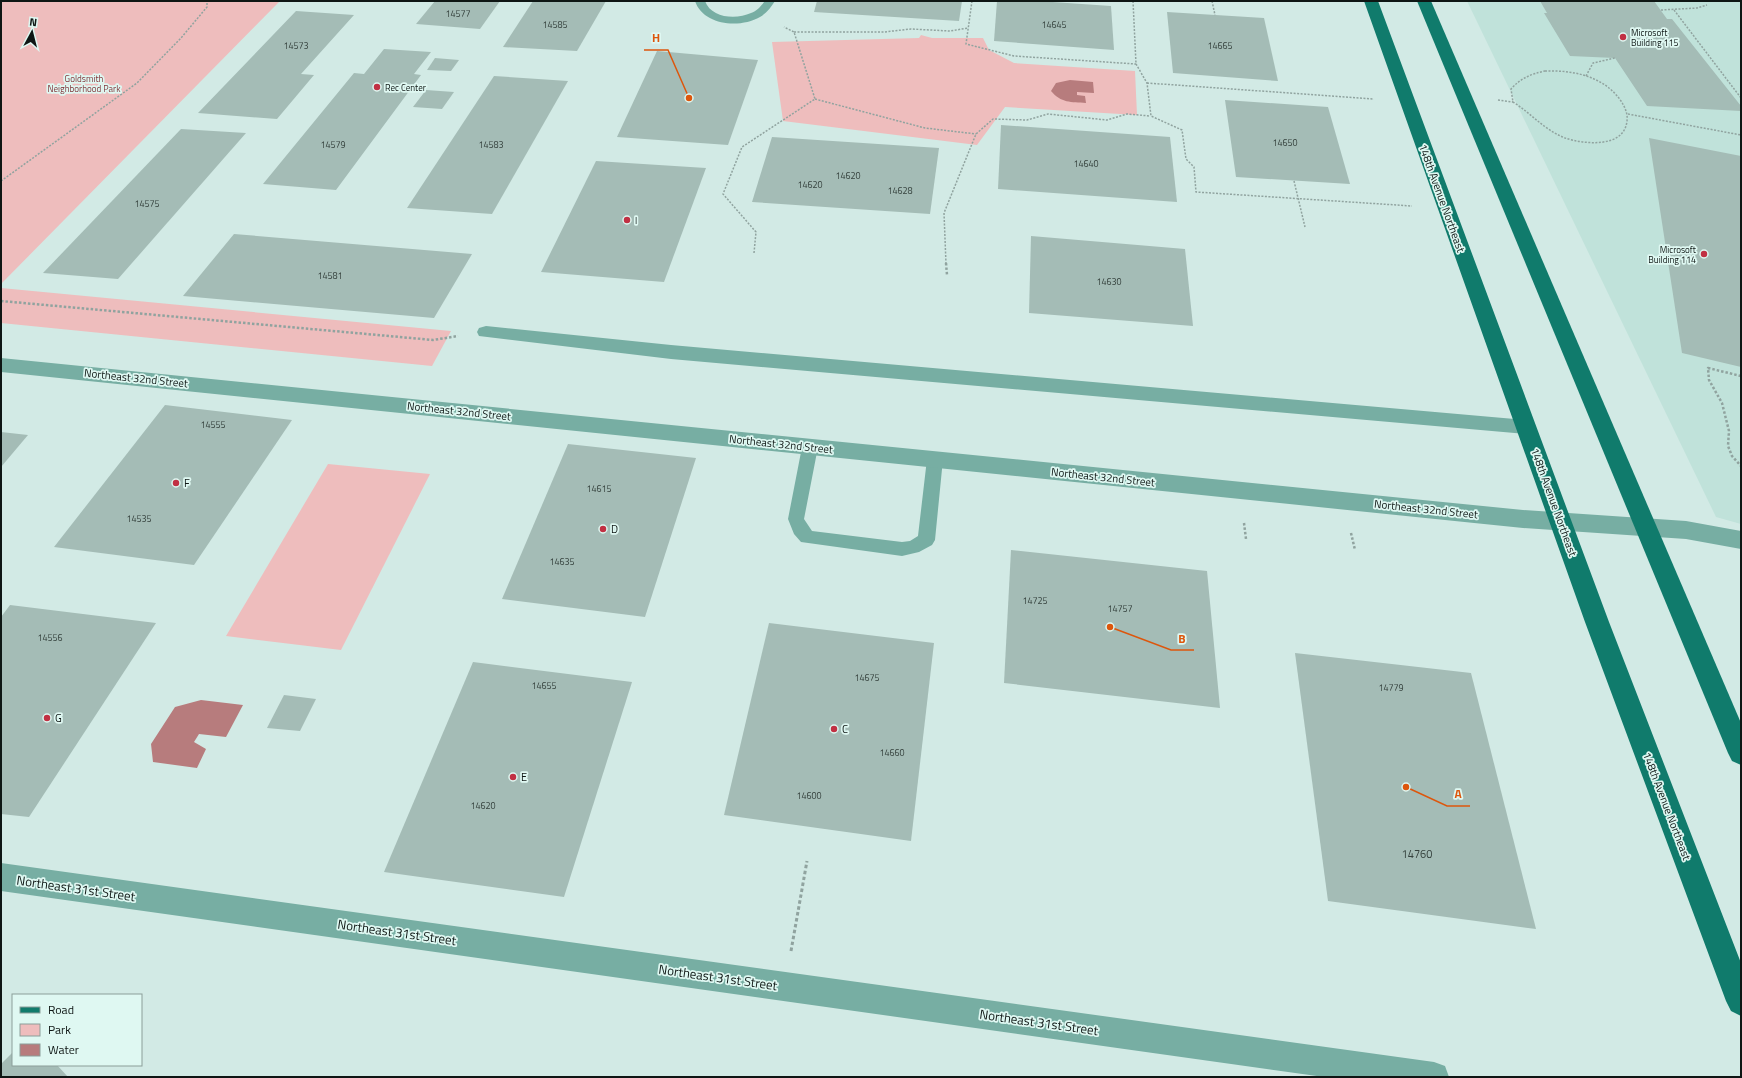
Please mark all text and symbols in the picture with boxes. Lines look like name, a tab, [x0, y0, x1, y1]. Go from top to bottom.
house number: 14577	[445, 7, 471, 20]
north arrow	[12, 12, 52, 52]
text: N	[28, 14, 38, 30]
house number: 14585	[542, 18, 568, 31]
house number: 14645	[1041, 18, 1067, 31]
callout: H	[644, 26, 668, 50]
place label: Microsoft Building 115	[1631, 26, 1679, 49]
text: H	[652, 28, 660, 47]
marker: Microsoft Building 115	[1618, 32, 1628, 42]
house number: 14573	[283, 39, 309, 52]
house number: 14665	[1207, 39, 1233, 52]
park label: Goldsmith Neighborhood Park	[48, 72, 121, 95]
place label: Rec Center	[385, 81, 426, 94]
marker: Rec Center	[372, 82, 382, 92]
house number: 14650	[1272, 136, 1298, 149]
house number: 14579	[320, 138, 346, 151]
house number: 14583	[478, 138, 504, 151]
street label: 148th Avenue Northeast	[1415, 142, 1469, 255]
house number: 14640	[1073, 157, 1099, 170]
house number: 14620	[835, 169, 861, 182]
house number: 14620	[797, 178, 823, 191]
house number: 14628	[887, 184, 913, 197]
house number: 14575	[134, 197, 160, 210]
place label: I	[635, 214, 637, 227]
marker: I	[622, 215, 632, 225]
place label: Microsoft Building 114	[1648, 243, 1697, 266]
marker: Microsoft Building 114	[1699, 249, 1709, 259]
house number: 14581	[317, 269, 343, 282]
house number: 14630	[1096, 275, 1122, 288]
street label: Northeast 32nd Street	[83, 365, 189, 391]
street label: Northeast 32nd Street	[406, 398, 512, 424]
house number: 14555	[200, 418, 226, 431]
street label: Northeast 32nd Street	[728, 431, 834, 457]
street label: 148th Avenue Northeast	[1527, 446, 1581, 559]
street label: Northeast 32nd Street	[1050, 464, 1156, 490]
place label: F	[184, 475, 190, 491]
marker: F	[171, 478, 181, 488]
house number: 14615	[586, 482, 612, 495]
street label: Northeast 32nd Street	[1373, 496, 1479, 522]
house number: 14535	[126, 512, 152, 525]
place label: D	[611, 521, 618, 537]
marker: D	[598, 524, 608, 534]
house number: 14635	[549, 555, 575, 568]
house number: 14725	[1022, 594, 1048, 607]
house number: 14757	[1107, 602, 1133, 615]
callout: B	[1171, 626, 1194, 650]
text: B	[1178, 629, 1186, 648]
house number: 14556	[37, 631, 63, 644]
house number: 14675	[854, 671, 880, 684]
house number: 14655	[531, 679, 557, 692]
house number: 14779	[1378, 681, 1404, 694]
place label: G	[55, 710, 62, 726]
marker: G	[42, 713, 52, 723]
place label: C	[842, 721, 848, 737]
marker: C	[829, 724, 839, 734]
house number: 14660	[879, 746, 905, 759]
street label: 148th Avenue Northeast	[1639, 750, 1695, 862]
place label: E	[521, 769, 527, 785]
marker: E	[508, 772, 518, 782]
callout: A	[1447, 782, 1470, 806]
text: A	[1454, 784, 1462, 803]
house number: 14600	[796, 789, 822, 802]
house number: 14620	[470, 799, 496, 812]
house number: 14760	[1402, 846, 1432, 862]
street label: Northeast 31st Street	[15, 870, 137, 906]
street label: Northeast 31st Street	[336, 914, 458, 950]
street label: Northeast 31st Street	[657, 959, 779, 995]
legend	[12, 994, 142, 1066]
text: Road	[48, 1000, 74, 1019]
street label: Northeast 31st Street	[978, 1004, 1100, 1040]
text: Park	[48, 1020, 71, 1039]
text: Water	[48, 1040, 79, 1059]

